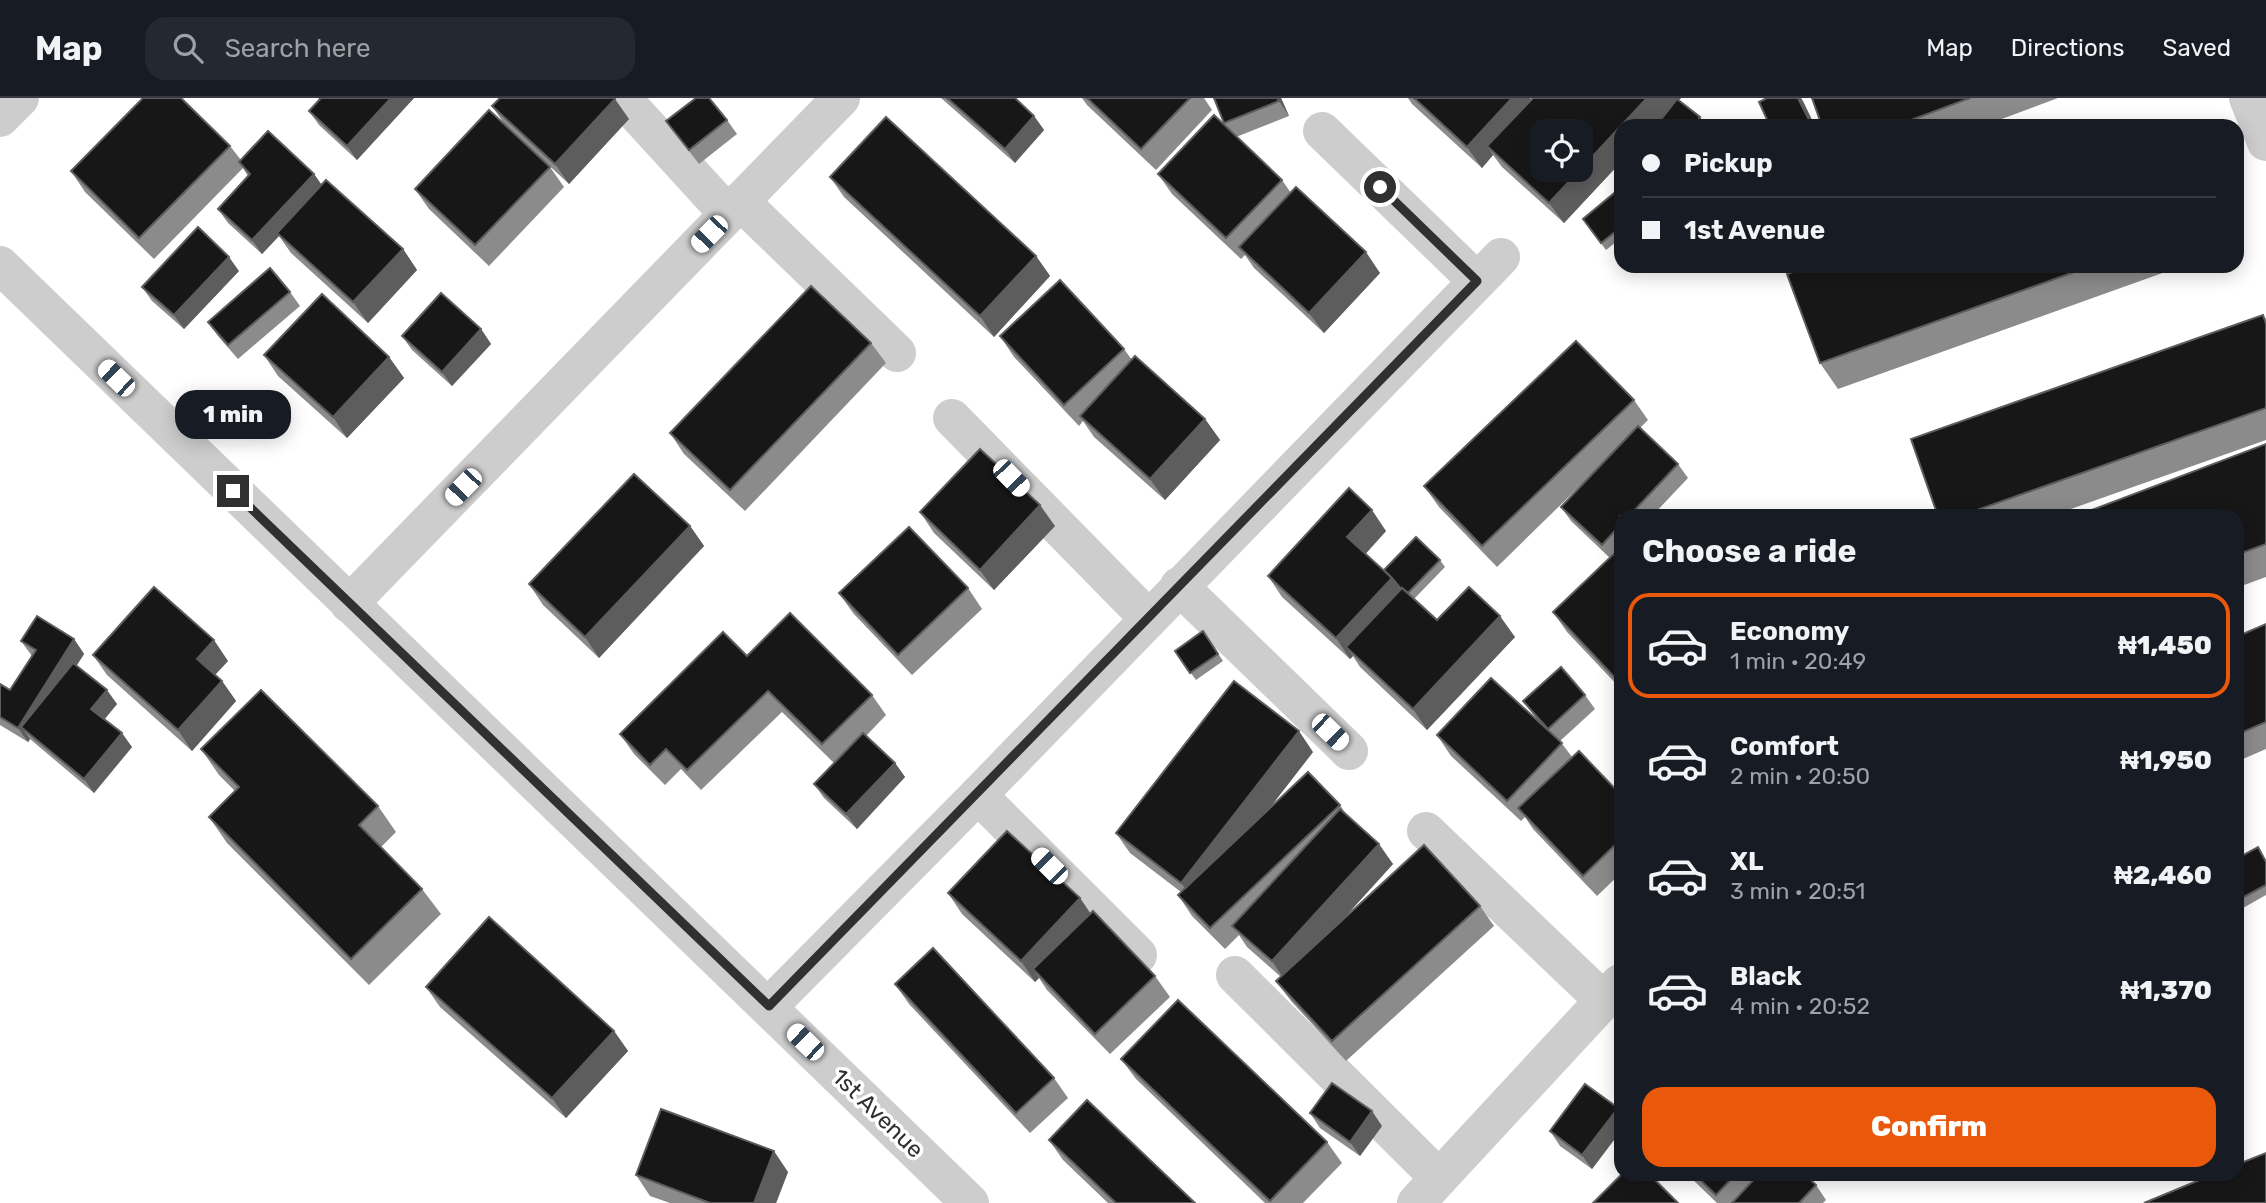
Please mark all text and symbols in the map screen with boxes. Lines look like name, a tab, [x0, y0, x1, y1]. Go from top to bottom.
search box	[145, 17, 635, 80]
text: Map	[35, 29, 103, 68]
icon: search	[169, 29, 207, 67]
text: Search here	[225, 33, 370, 64]
text: Map	[1926, 34, 1973, 62]
text: Directions	[2011, 34, 2124, 62]
text: Saved	[2162, 34, 2231, 62]
map controls	[1530, 119, 1593, 182]
button: locate	[1530, 119, 1593, 182]
text: Pickup	[1684, 148, 1773, 179]
route start	[1364, 171, 1396, 203]
car	[687, 212, 732, 256]
text: 1st Avenue	[1684, 215, 1825, 246]
car	[94, 356, 139, 400]
callout: 1 min	[175, 390, 291, 438]
text: 1 min	[203, 400, 263, 428]
car	[989, 456, 1034, 500]
car	[441, 465, 486, 509]
route end	[217, 475, 249, 507]
text: Choose a ride	[1642, 532, 1856, 570]
icon: car	[1646, 614, 1709, 677]
text: Economy	[1730, 616, 1849, 647]
text: ₦1,450	[2118, 630, 2212, 661]
text: 1 min · 20:49	[1730, 647, 1866, 675]
car	[1308, 710, 1353, 754]
icon: car	[1646, 729, 1709, 792]
text: Comfort	[1730, 731, 1839, 762]
text: ₦1,950	[2120, 745, 2212, 776]
text: 2 min · 20:50	[1730, 762, 1870, 790]
car	[1027, 844, 1072, 888]
icon: car	[1646, 844, 1709, 907]
text: XL	[1730, 846, 1763, 877]
text: ₦2,460	[2114, 860, 2212, 891]
text: 3 min · 20:51	[1730, 877, 1865, 905]
icon: car	[1646, 959, 1709, 1022]
text: Black	[1730, 961, 1802, 992]
text: ₦1,370	[2120, 975, 2212, 1006]
text: 4 min · 20:52	[1730, 992, 1870, 1020]
car	[783, 1020, 828, 1064]
street label: 1st Avenue	[827, 1063, 929, 1163]
button: Confirm	[1642, 1087, 2216, 1167]

